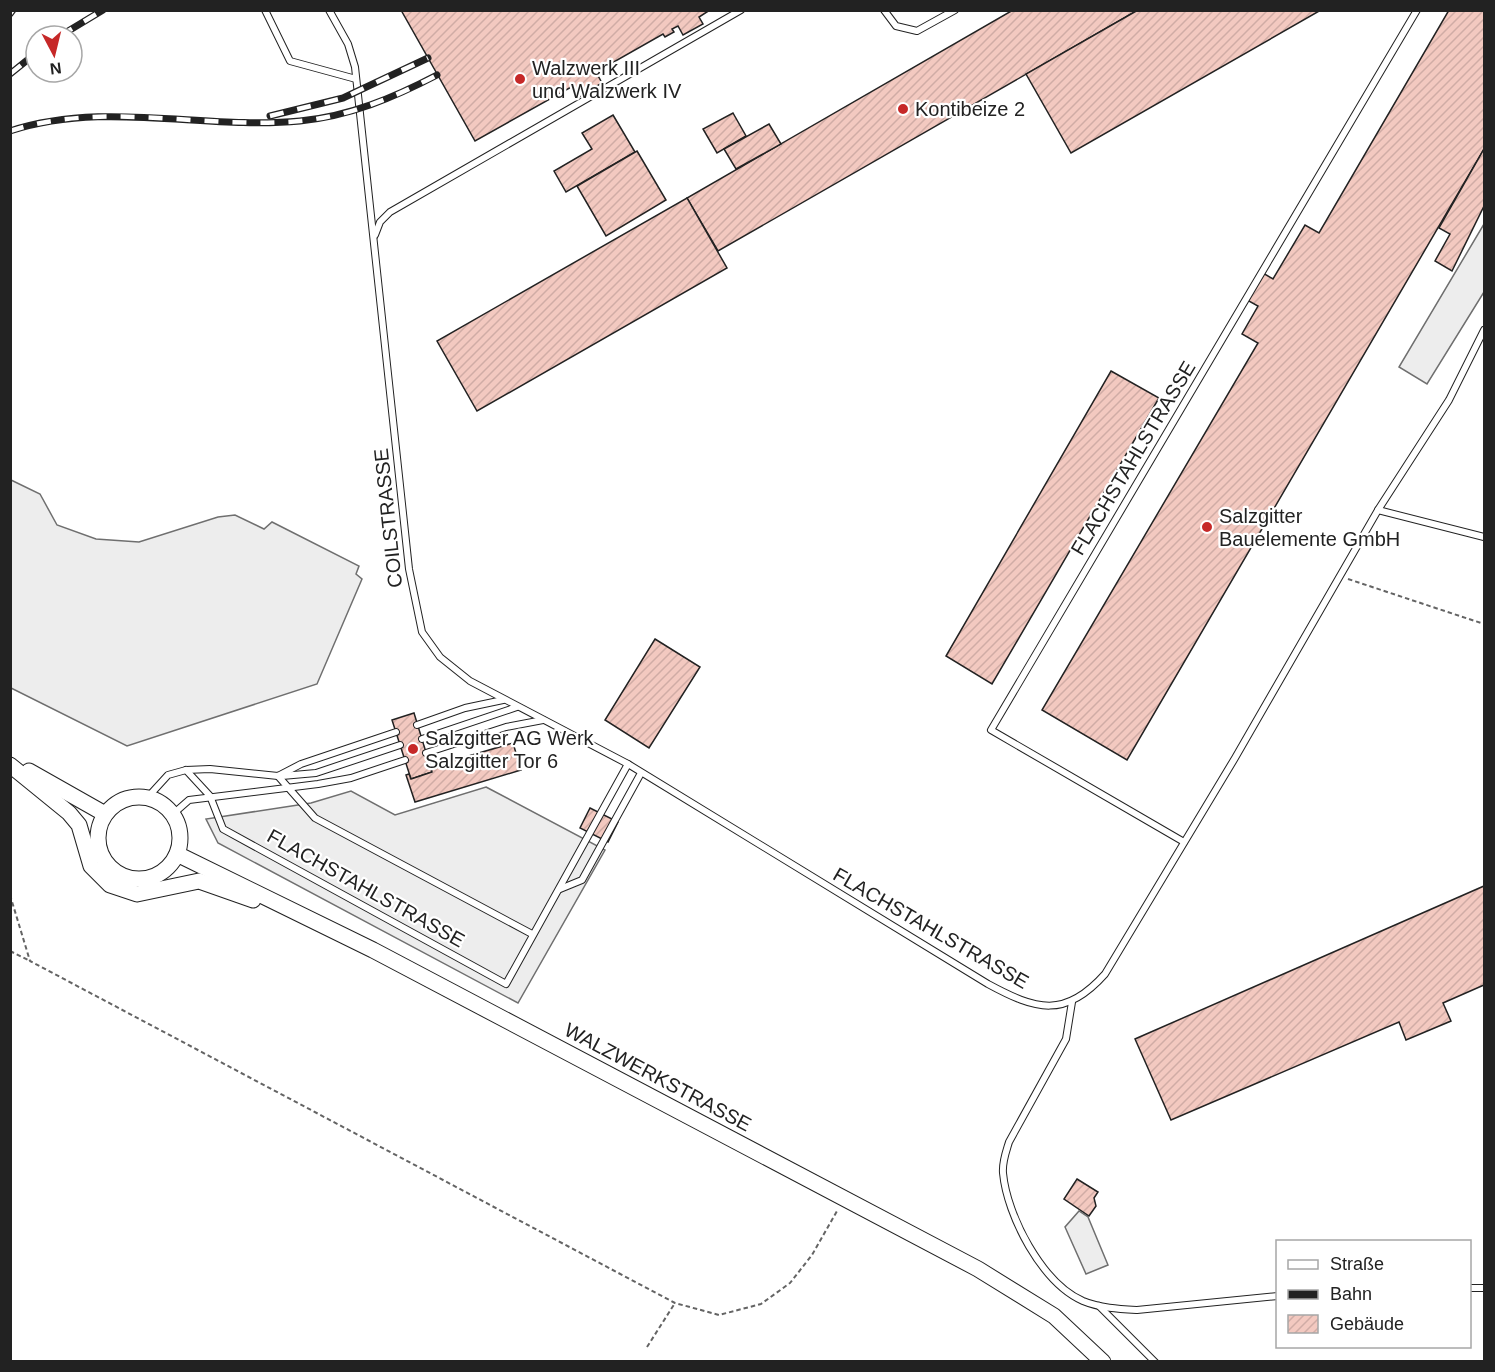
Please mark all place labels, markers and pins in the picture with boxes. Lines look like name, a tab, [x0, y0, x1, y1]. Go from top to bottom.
place label: Walzwerk III und Walzwerk IV	[532, 57, 682, 102]
marker: Walzwerk III und Walzwerk IV	[513, 72, 527, 86]
place label: Kontibeize 2	[915, 98, 1025, 120]
marker: Kontibeize 2	[896, 102, 910, 116]
place label: Salzgitter Bauelemente GmbH	[1219, 505, 1400, 550]
marker: Salzgitter Bauelemente GmbH	[1200, 520, 1214, 534]
place label: Salzgitter AG Werk Salzgitter Tor 6	[425, 727, 595, 772]
marker: Salzgitter AG Werk Salzgitter Tor 6	[406, 742, 420, 756]

